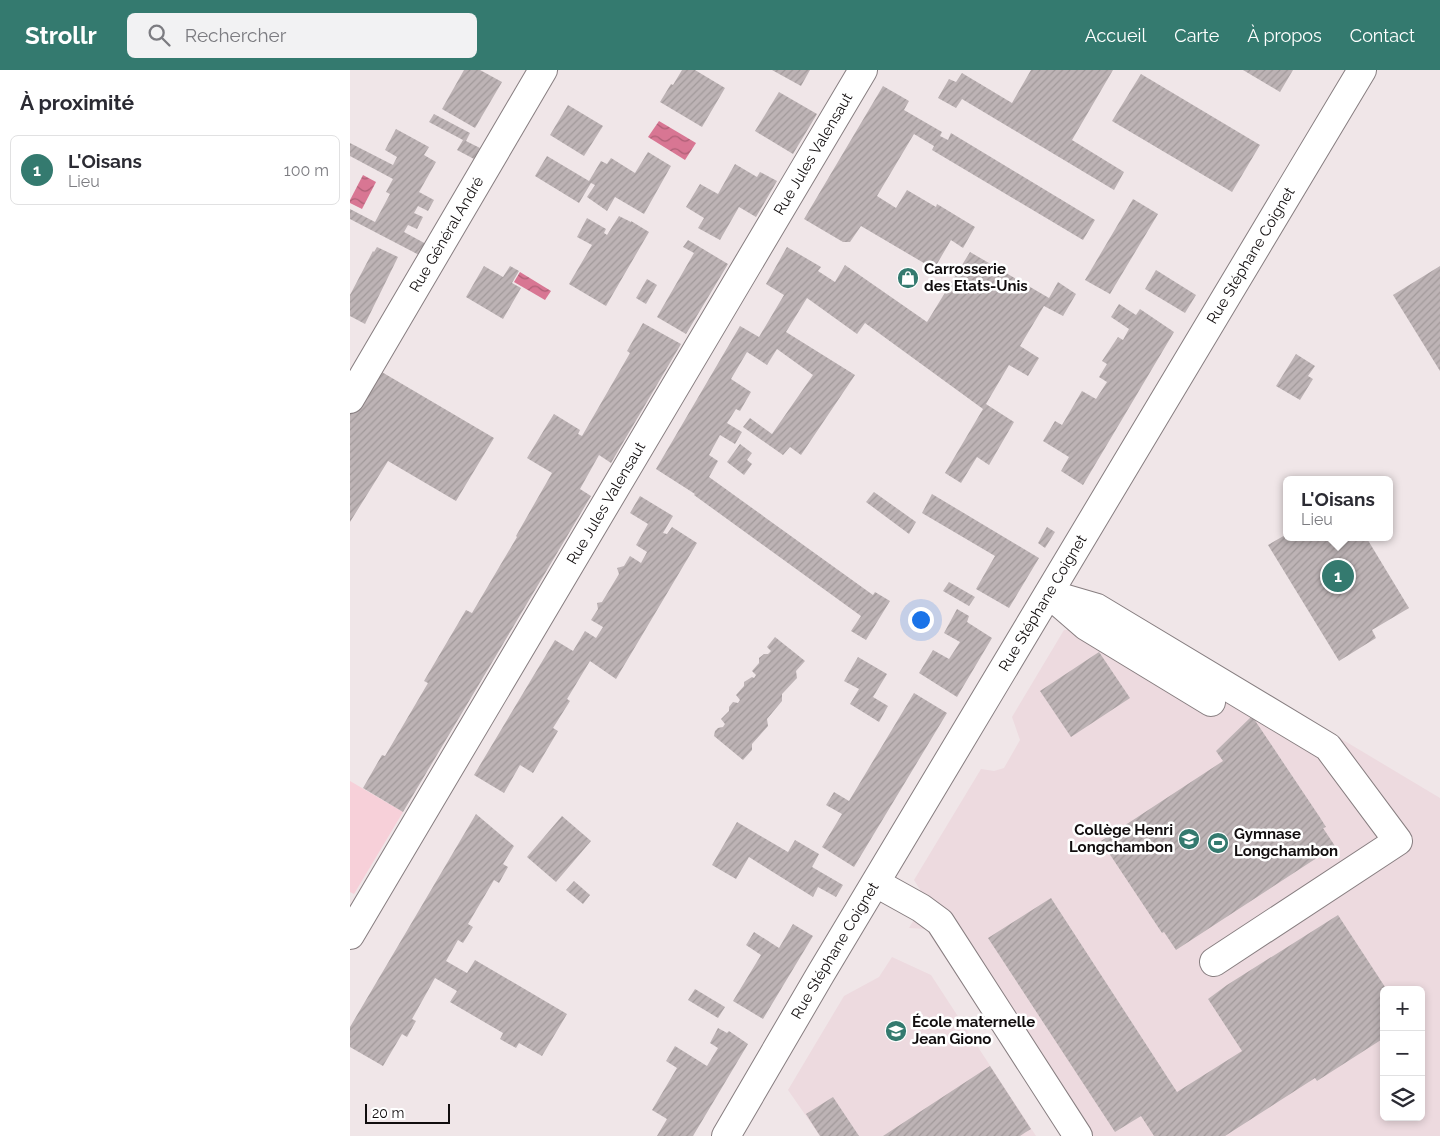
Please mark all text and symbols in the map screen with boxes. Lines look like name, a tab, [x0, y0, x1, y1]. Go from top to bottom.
search box	[127, 13, 477, 58]
text: Strollr	[25, 21, 97, 50]
icon: search	[145, 21, 173, 49]
text: Rechercher	[185, 24, 286, 46]
text: Accueil	[1085, 25, 1146, 46]
text: Carte	[1174, 25, 1219, 46]
text: À propos	[1247, 25, 1322, 46]
text: Contact	[1350, 25, 1415, 46]
text: À proximité	[20, 90, 134, 115]
street label: Rue Jules Valensaut	[770, 90, 856, 218]
text: L'Oisans	[68, 150, 142, 172]
text: 1	[33, 161, 41, 180]
text: 100 m	[284, 161, 329, 180]
text: Lieu	[68, 172, 100, 191]
street label: Rue Général André	[406, 173, 488, 295]
street label: Rue Stéphane Coignet	[1203, 184, 1299, 327]
place label: Carrosserie des Etats-Unis	[924, 260, 1028, 295]
shop icon: Carrosserie des Etats-Unis	[896, 266, 920, 290]
street label: Rue Jules Valensaut	[563, 439, 649, 568]
popup	[1283, 476, 1393, 541]
text: L'Oisans	[1301, 488, 1375, 510]
text: Lieu	[1301, 510, 1333, 529]
street label: Rue Stéphane Coignet	[995, 532, 1091, 675]
pin: 1	[1322, 557, 1354, 595]
your location	[908, 607, 934, 633]
place label: Collège Henri Longchambon	[1069, 821, 1173, 856]
place label: Gymnase Longchambon	[1234, 825, 1338, 860]
school or university icon: Collège Henri Longchambon	[1177, 827, 1201, 851]
sports icon: Gymnase Longchambon	[1206, 831, 1230, 855]
street label: Rue Stéphane Coignet	[787, 879, 882, 1022]
map controls	[1380, 986, 1425, 1121]
button: +	[1380, 986, 1425, 1031]
place label: École maternelle Jean Giono	[912, 1013, 1035, 1048]
school or university icon: École maternelle Jean Giono	[884, 1019, 908, 1043]
button: −	[1380, 1031, 1425, 1076]
button: layers	[1380, 1076, 1425, 1121]
scale bar	[365, 1101, 450, 1124]
text: 20 m	[372, 1105, 404, 1121]

